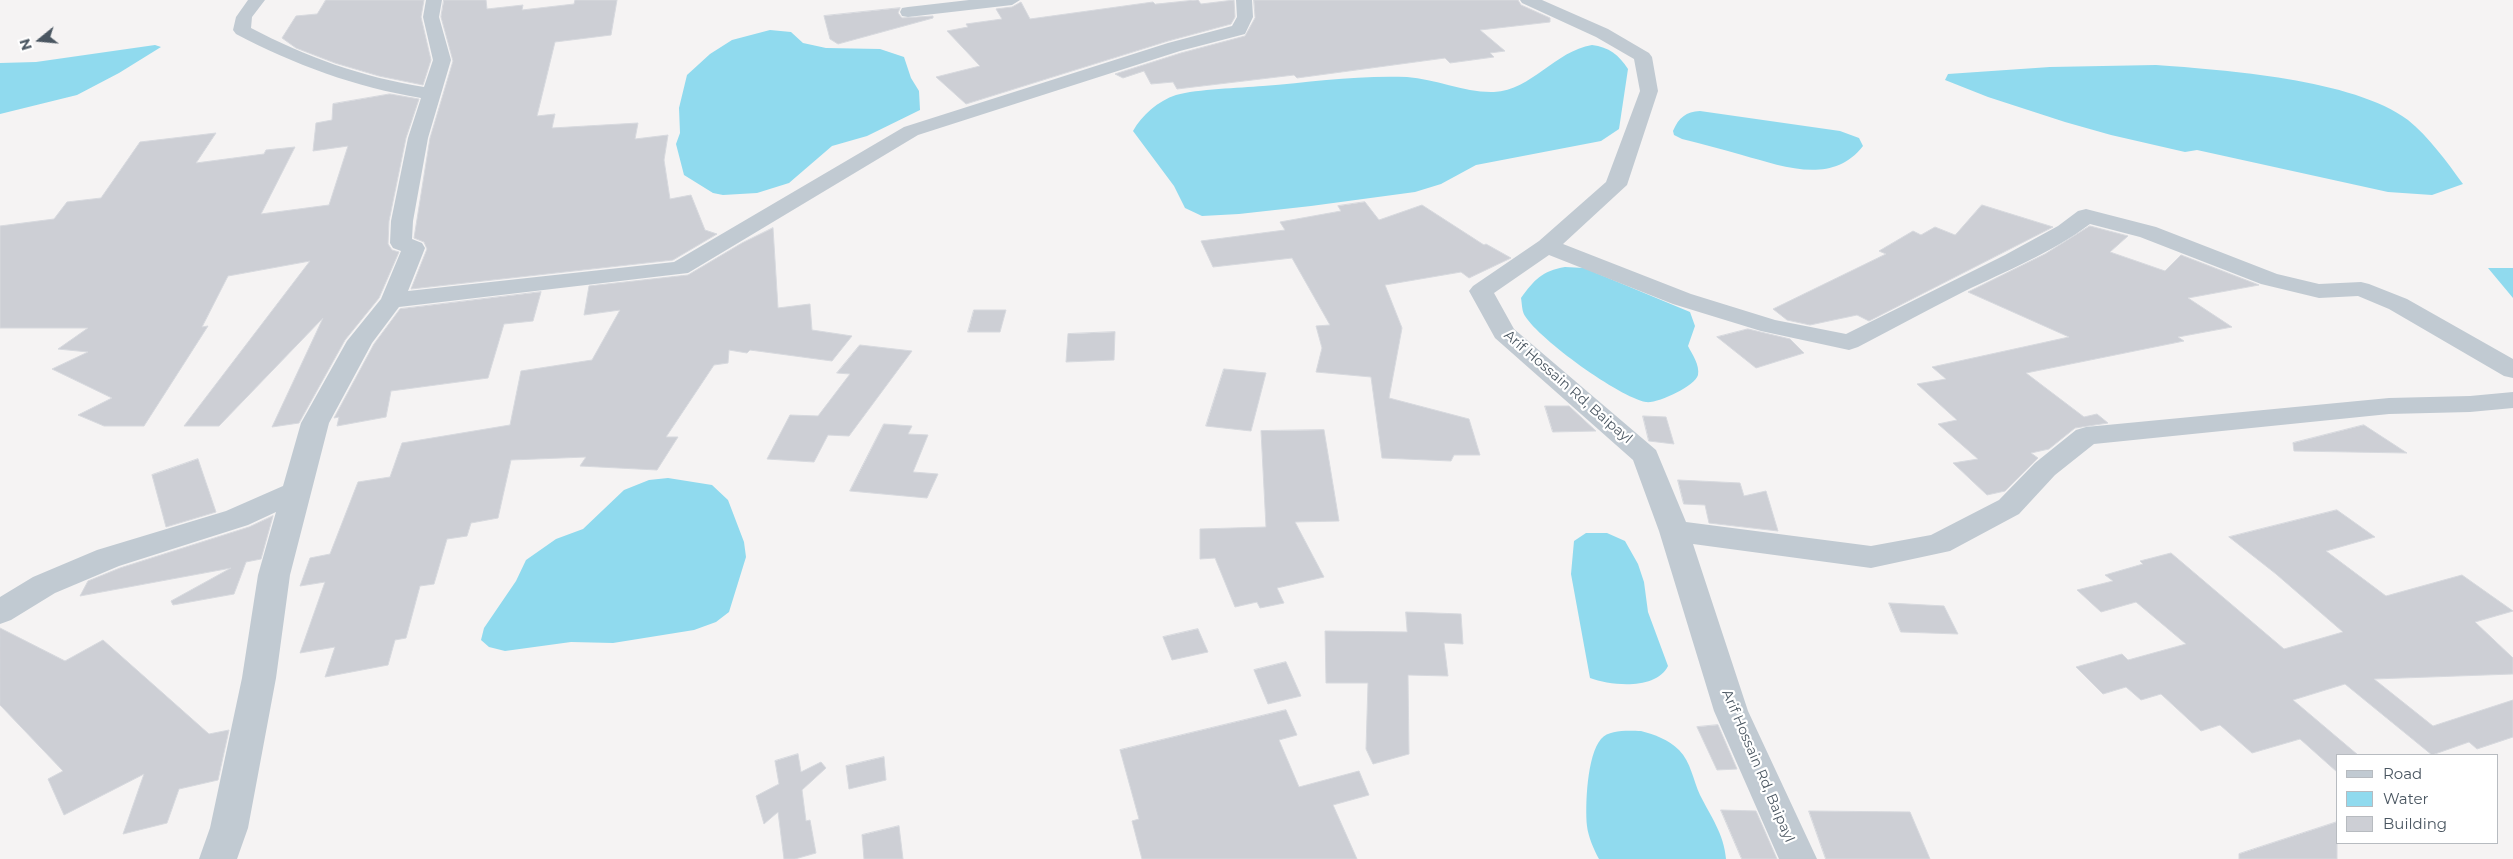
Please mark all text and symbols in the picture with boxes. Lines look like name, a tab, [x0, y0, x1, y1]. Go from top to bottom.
north arrow	[15, 15, 65, 65]
text: N	[15, 36, 36, 52]
street label: Arif Hossain Rd, Baipayl	[1500, 327, 1636, 447]
street label: Arif Hossain Rd, Baipayl	[1718, 687, 1798, 845]
legend	[2336, 754, 2498, 844]
text: Road	[2383, 764, 2422, 783]
text: Water	[2383, 789, 2429, 808]
text: Building	[2383, 814, 2447, 833]

